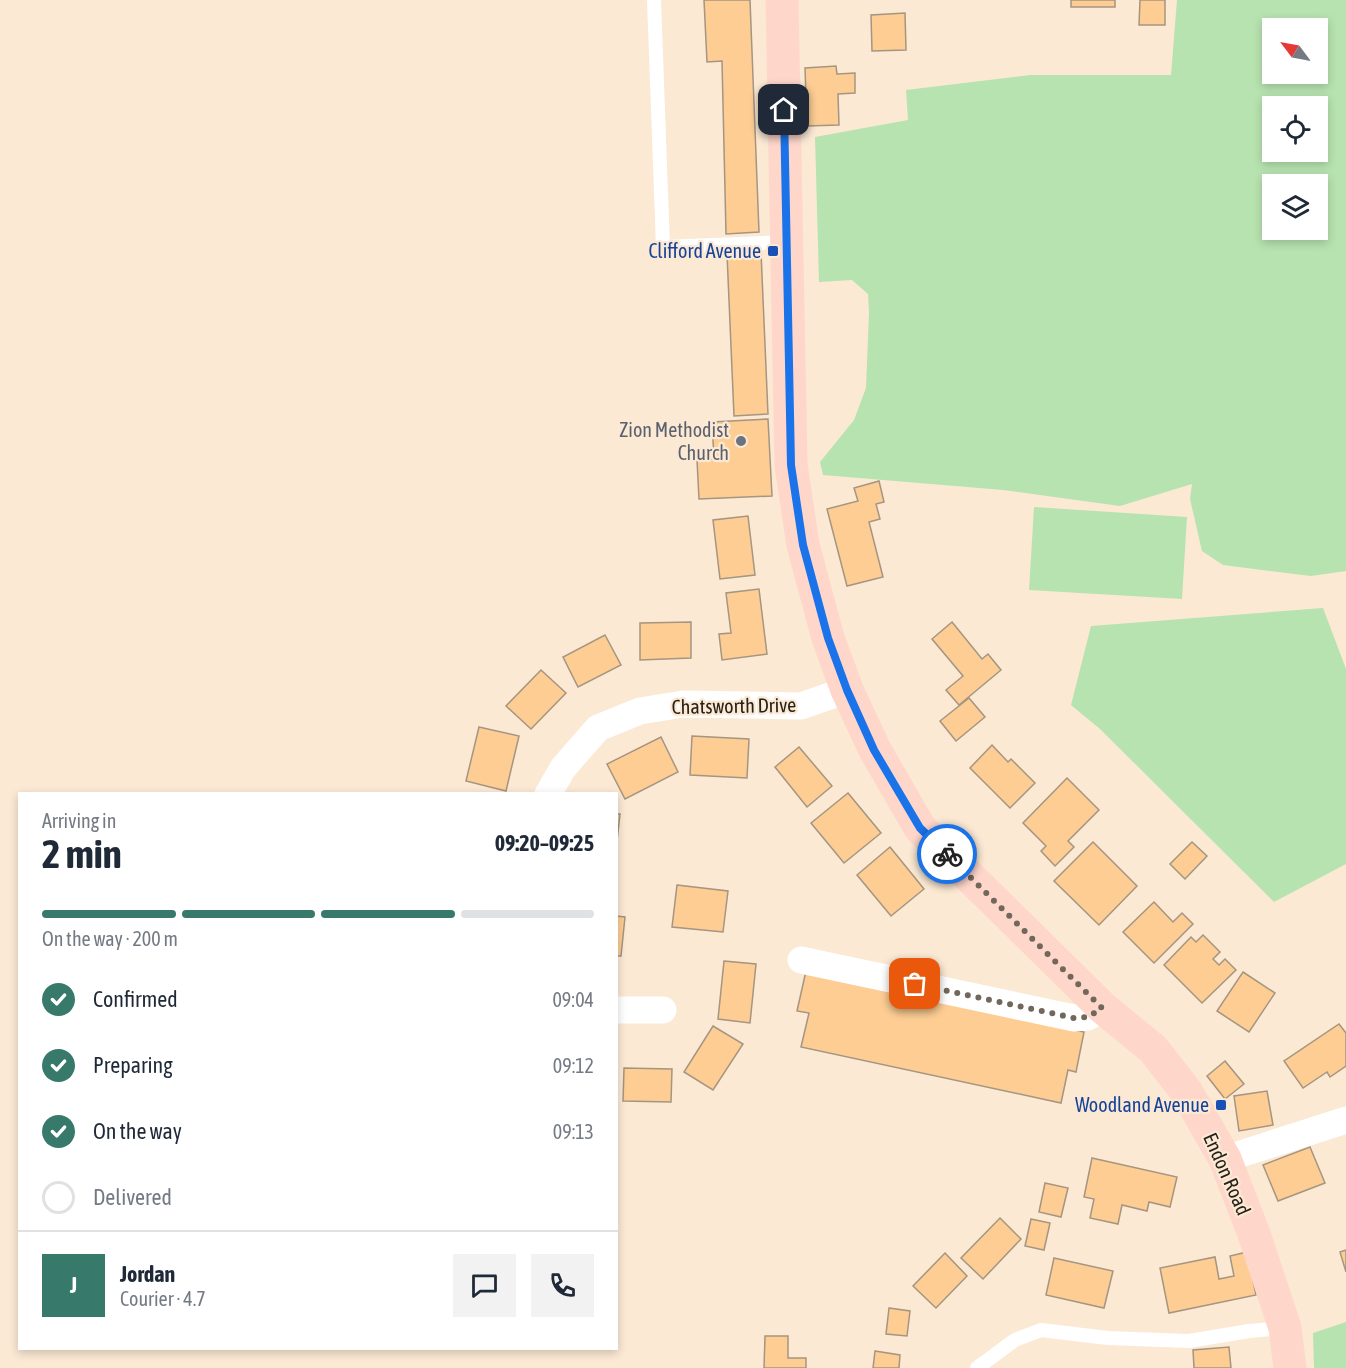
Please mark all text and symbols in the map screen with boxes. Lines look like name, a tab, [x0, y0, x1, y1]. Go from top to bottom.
north arrow	[1262, 18, 1328, 84]
map controls	[1262, 18, 1328, 240]
pin	[758, 84, 809, 135]
icon: home	[767, 93, 800, 126]
button: locate	[1262, 96, 1328, 162]
button: layers	[1262, 174, 1328, 240]
place label: Clifford Avenue	[648, 239, 761, 262]
marker: Clifford Avenue	[766, 244, 780, 258]
place label: Zion Methodist Church	[619, 418, 729, 464]
marker: Zion Methodist Church	[734, 434, 748, 448]
street label: Chatsworth Drive	[671, 693, 797, 718]
text: Arriving in	[42, 809, 116, 832]
courier	[917, 824, 977, 884]
text: 09:20–09:25	[495, 830, 594, 856]
text: 2 min	[42, 832, 122, 876]
icon: bike	[931, 838, 964, 871]
text: On the way · 200 m	[42, 927, 178, 950]
pin	[889, 958, 940, 1009]
icon: bag	[898, 967, 931, 1000]
icon: check	[42, 983, 75, 1016]
text: Confirmed	[93, 986, 178, 1012]
text: 09:04	[552, 988, 594, 1011]
icon: check	[42, 1049, 75, 1082]
text: Preparing	[93, 1052, 173, 1078]
text: 09:12	[553, 1054, 594, 1077]
place label: Woodland Avenue	[1075, 1093, 1209, 1116]
marker: Woodland Avenue	[1214, 1098, 1228, 1112]
icon: check	[42, 1115, 75, 1148]
text: On the way	[93, 1118, 182, 1144]
text: 09:13	[553, 1120, 594, 1143]
street label: Endon Road	[1199, 1129, 1256, 1219]
text: Delivered	[93, 1184, 172, 1210]
button: chat	[453, 1254, 516, 1317]
button: phone	[531, 1254, 594, 1317]
text: Jordan	[120, 1261, 175, 1287]
text: J	[70, 1272, 77, 1298]
text: Courier · 4.7	[120, 1287, 206, 1310]

